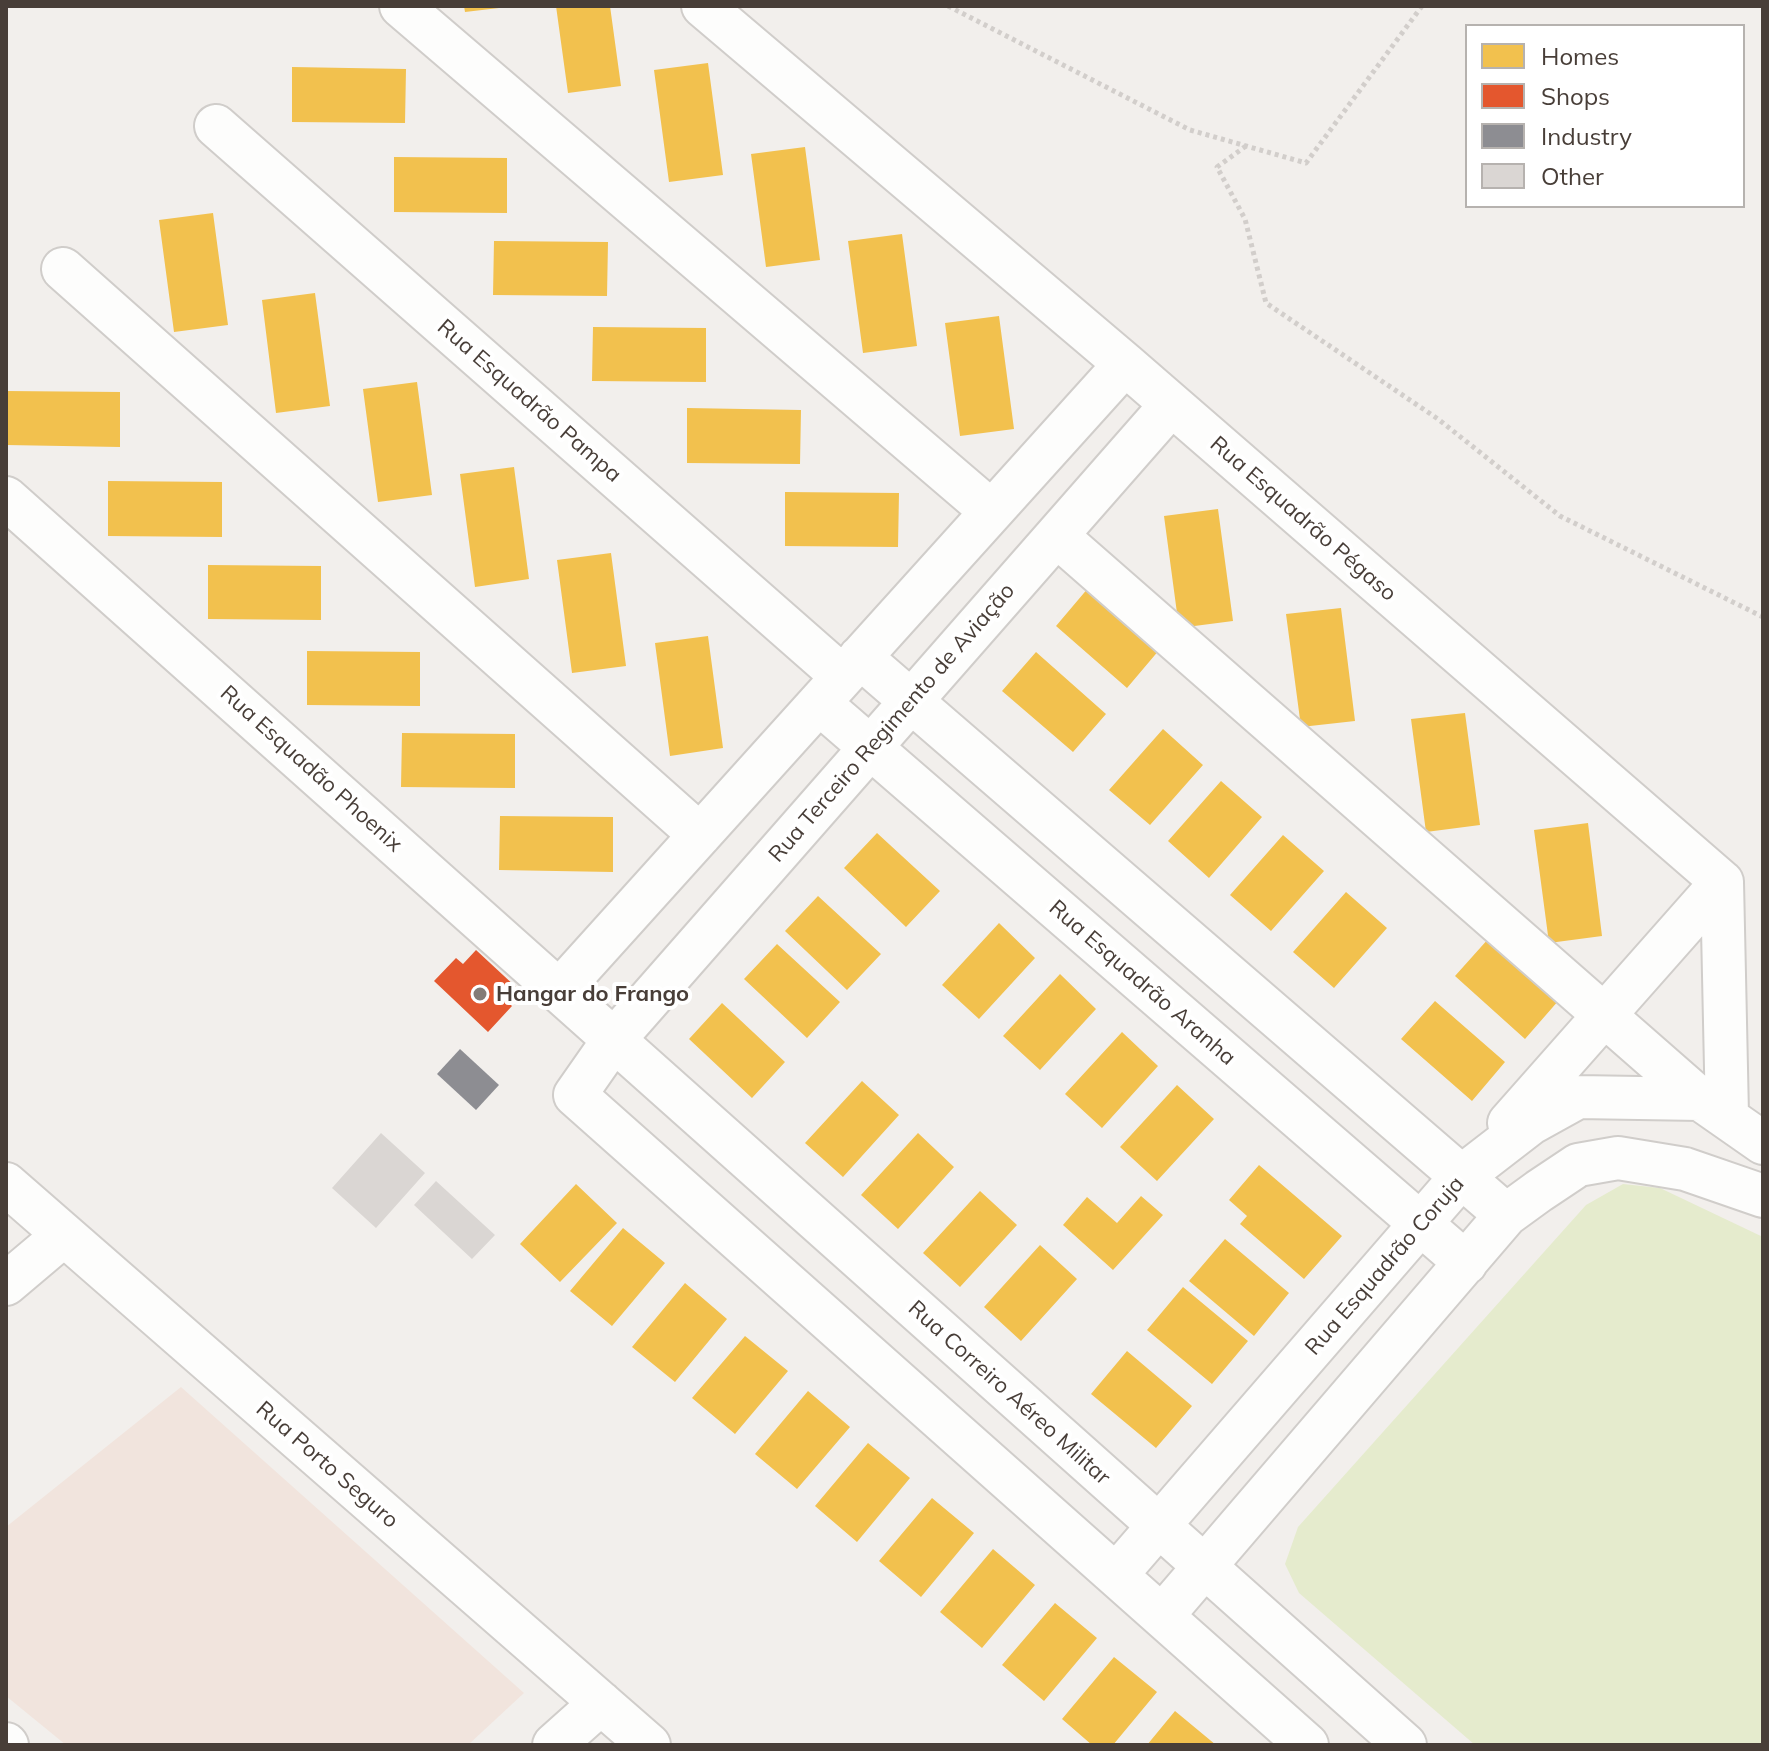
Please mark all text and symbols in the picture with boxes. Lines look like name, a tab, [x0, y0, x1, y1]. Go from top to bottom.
legend	[1465, 24, 1745, 208]
text: Homes	[1541, 41, 1619, 71]
text: Shops	[1541, 81, 1610, 111]
text: Industry	[1541, 121, 1632, 151]
text: Other	[1541, 161, 1604, 191]
street label: Rua Esquadrão Pampa	[432, 314, 626, 488]
street label: Rua Esquadrão Pégaso	[1205, 431, 1401, 607]
street label: Rua Terceiro Regimento de Aviação	[764, 578, 1020, 868]
street label: Rua Esquadão Phoenix	[214, 680, 408, 858]
street label: Rua Esquadrão Aranha	[1043, 895, 1241, 1071]
place label: Hangar do Frango	[496, 981, 689, 1007]
marker: Hangar do Frango	[471, 985, 489, 1003]
street label: Rua Esquadrão Coruja	[1300, 1171, 1470, 1361]
street label: Rua Correiro Aéreo Militar	[903, 1295, 1115, 1491]
street label: Rua Porto Seguro	[251, 1396, 403, 1534]

